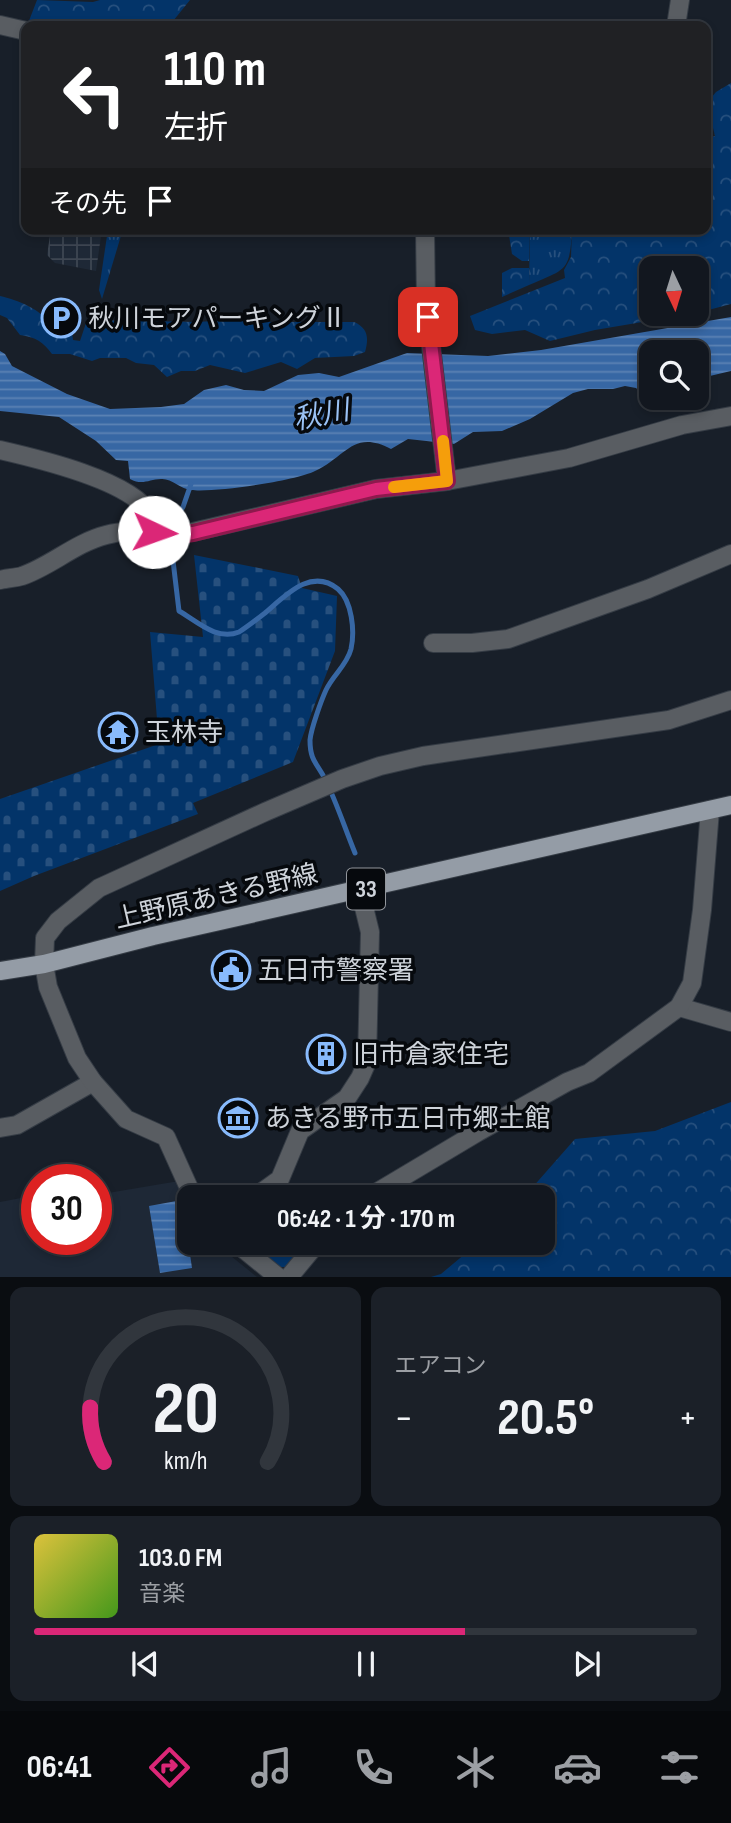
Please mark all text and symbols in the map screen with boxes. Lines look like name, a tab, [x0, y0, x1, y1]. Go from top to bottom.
text: 110 m	[164, 41, 266, 100]
icon: left	[49, 49, 140, 140]
text: 左折	[164, 109, 228, 148]
icon: arrive	[141, 182, 179, 220]
text: その先	[49, 189, 127, 220]
north arrow	[639, 256, 709, 326]
map controls	[639, 256, 709, 410]
pin	[398, 287, 458, 347]
parking icon: 秋川モアパーキングⅡ	[40, 297, 82, 339]
icon: arrive	[409, 298, 447, 336]
place label: 秋川モアパーキングⅡ	[88, 304, 347, 335]
button: search	[639, 340, 709, 410]
water label: 秋川	[291, 393, 355, 437]
position arrow	[117, 495, 191, 569]
temple icon: 玉林寺	[97, 711, 139, 753]
place label: 玉林寺	[145, 718, 223, 749]
street label: 上野原あきる野線	[112, 859, 321, 936]
road number: 33	[347, 868, 385, 909]
public building icon: 五日市警察署	[210, 949, 252, 991]
place label: 五日市警察署	[258, 956, 414, 987]
building icon: 旧市倉家住宅	[305, 1033, 347, 1075]
place label: 旧市倉家住宅	[353, 1040, 509, 1071]
museum icon: あきる野市五日市郷土館	[217, 1097, 259, 1139]
place label: あきる野市五日市郷土館	[265, 1104, 550, 1135]
speed limit sign: 30	[21, 1164, 112, 1255]
text: 06:42 · 1 分 · 170 m	[277, 1204, 455, 1235]
text: エアコン	[395, 1352, 487, 1380]
text: 20	[152, 1367, 219, 1455]
text: 20.5°	[497, 1387, 594, 1450]
text: −	[395, 1396, 413, 1441]
text: +	[678, 1396, 697, 1441]
text: km/h	[164, 1446, 207, 1477]
text: 103.0 FM	[139, 1543, 222, 1574]
text: 音楽	[139, 1580, 185, 1608]
icon: previous	[126, 1645, 164, 1683]
icon: pause	[347, 1645, 385, 1683]
icon: next	[568, 1645, 606, 1683]
icon: directions	[145, 1743, 194, 1792]
icon: music	[247, 1743, 296, 1792]
icon: phone	[349, 1743, 398, 1792]
icon: climate	[451, 1743, 500, 1792]
icon: car	[553, 1743, 602, 1792]
icon: filters	[655, 1743, 704, 1792]
text: 06:41	[27, 1748, 91, 1787]

